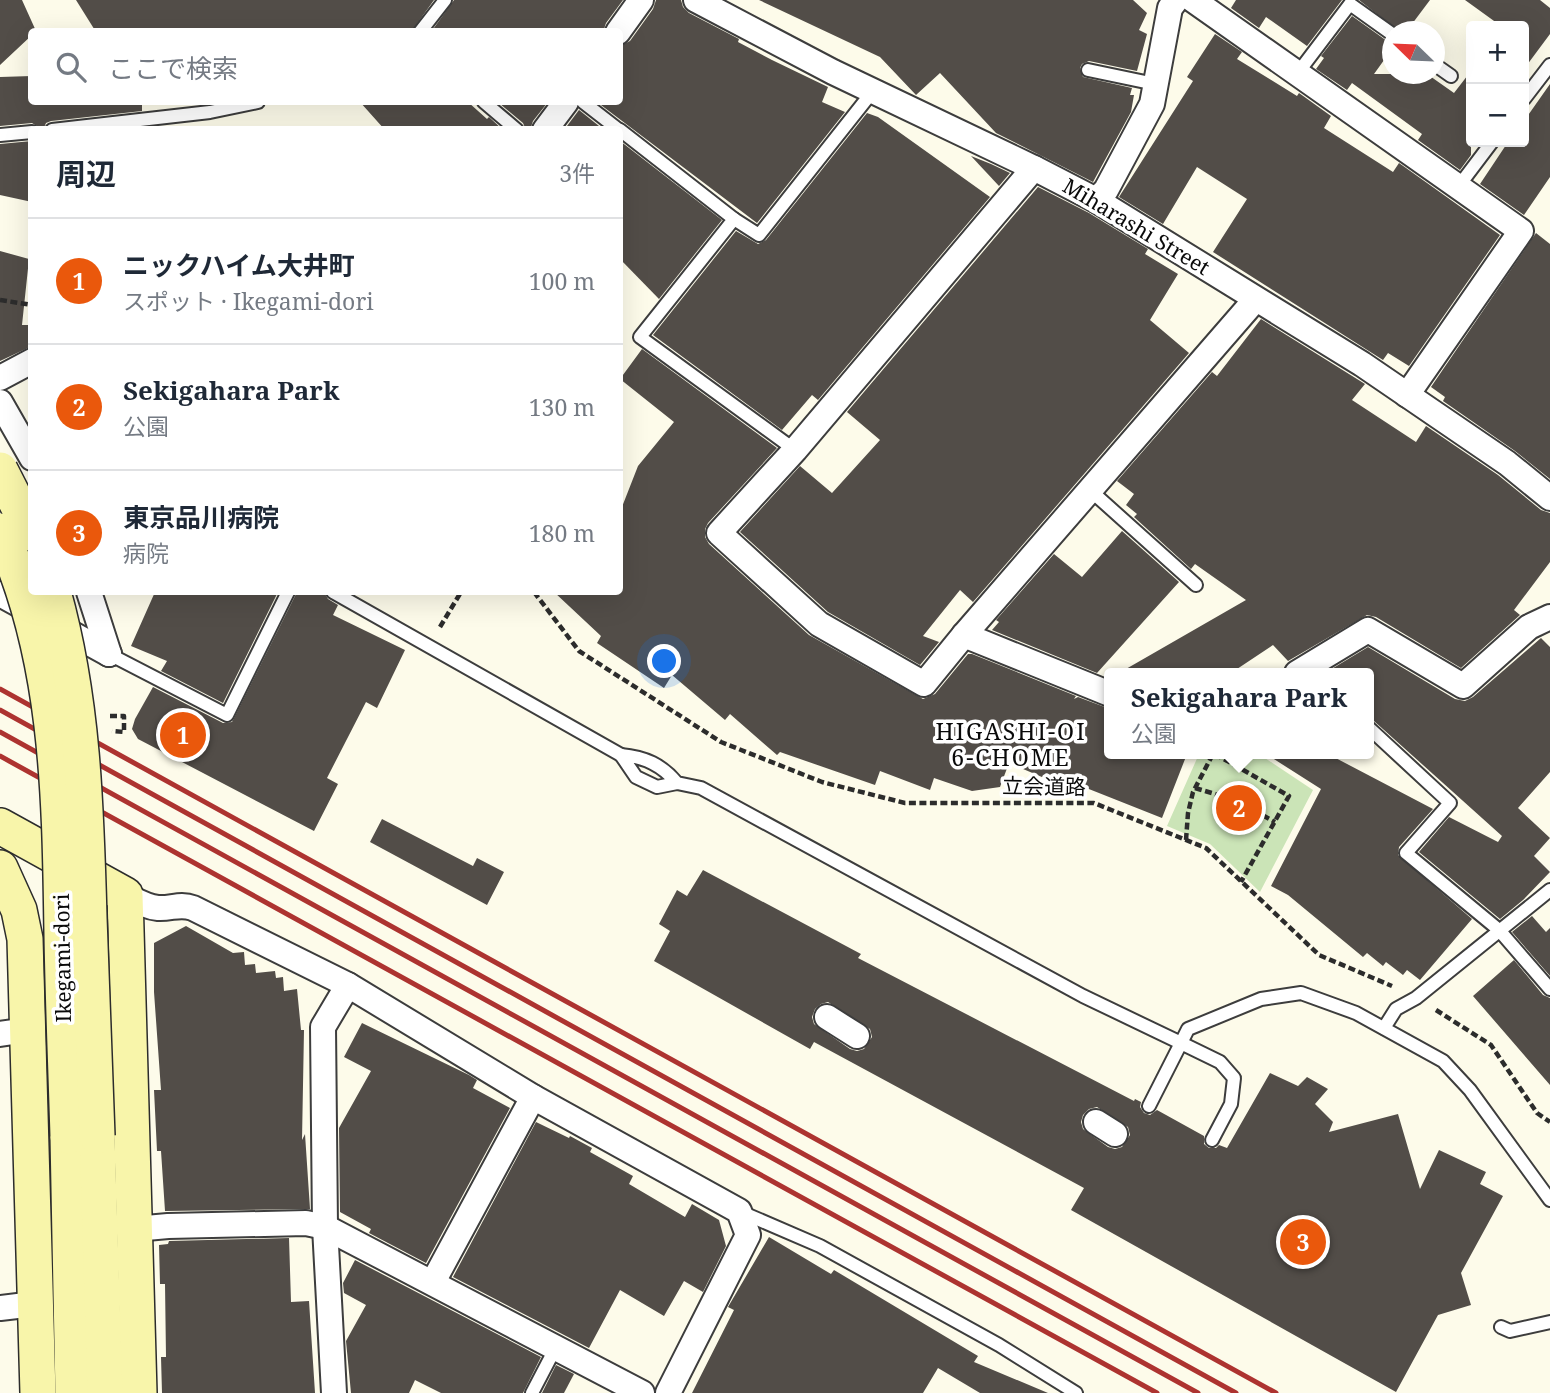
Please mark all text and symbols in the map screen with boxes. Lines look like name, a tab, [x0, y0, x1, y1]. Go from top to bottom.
north arrow	[1382, 21, 1445, 84]
map controls	[1466, 21, 1529, 147]
button: +	[1466, 21, 1529, 84]
search box	[28, 28, 623, 105]
icon: search	[52, 48, 90, 86]
text: ここで検索	[108, 50, 238, 86]
button: −	[1466, 84, 1529, 147]
text: 周辺	[56, 153, 116, 194]
text: 3件	[559, 157, 595, 189]
street label: Miharashi Street	[1058, 171, 1215, 281]
text: ニックハイム大井町	[123, 247, 355, 283]
text: 1	[73, 265, 86, 297]
text: 100 m	[529, 265, 595, 297]
text: スポット · Ikegami-dori	[123, 285, 374, 317]
text: Sekigahara Park	[123, 372, 340, 408]
text: 2	[73, 391, 86, 423]
text: 130 m	[529, 391, 595, 423]
text: 公園	[123, 410, 169, 442]
text: 東京品川病院	[123, 499, 279, 535]
text: 3	[73, 517, 86, 549]
text: 180 m	[529, 517, 595, 549]
text: 病院	[123, 537, 169, 569]
your location	[647, 644, 681, 678]
popup	[1104, 668, 1374, 759]
text: Sekigahara Park	[1131, 679, 1347, 715]
pin: 1	[160, 709, 206, 761]
district label: HIGASHI-OI 6-CHOME	[935, 715, 1087, 773]
text: 公園	[1131, 717, 1177, 749]
street label: 立会道路	[1002, 771, 1086, 801]
pin: 2	[1216, 782, 1262, 834]
street label: Ikegami-dori	[47, 893, 77, 1023]
pin: 3	[1280, 1216, 1326, 1268]

